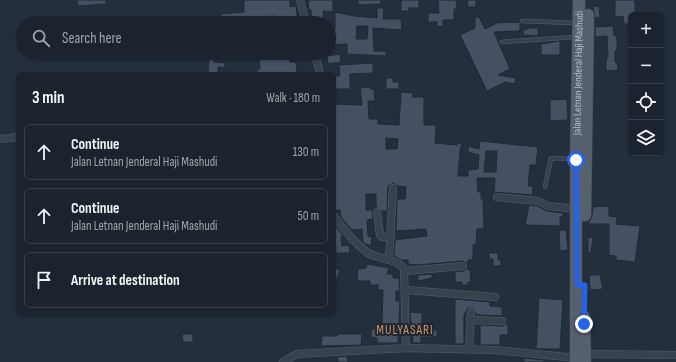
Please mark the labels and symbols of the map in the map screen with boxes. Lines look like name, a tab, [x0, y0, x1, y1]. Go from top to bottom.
street label: Jalan Letnan Jenderal Haji Mashudi	[570, 11, 586, 136]
route start	[567, 151, 585, 169]
route end	[575, 315, 593, 333]
district label: MULYASARI	[376, 322, 434, 338]

